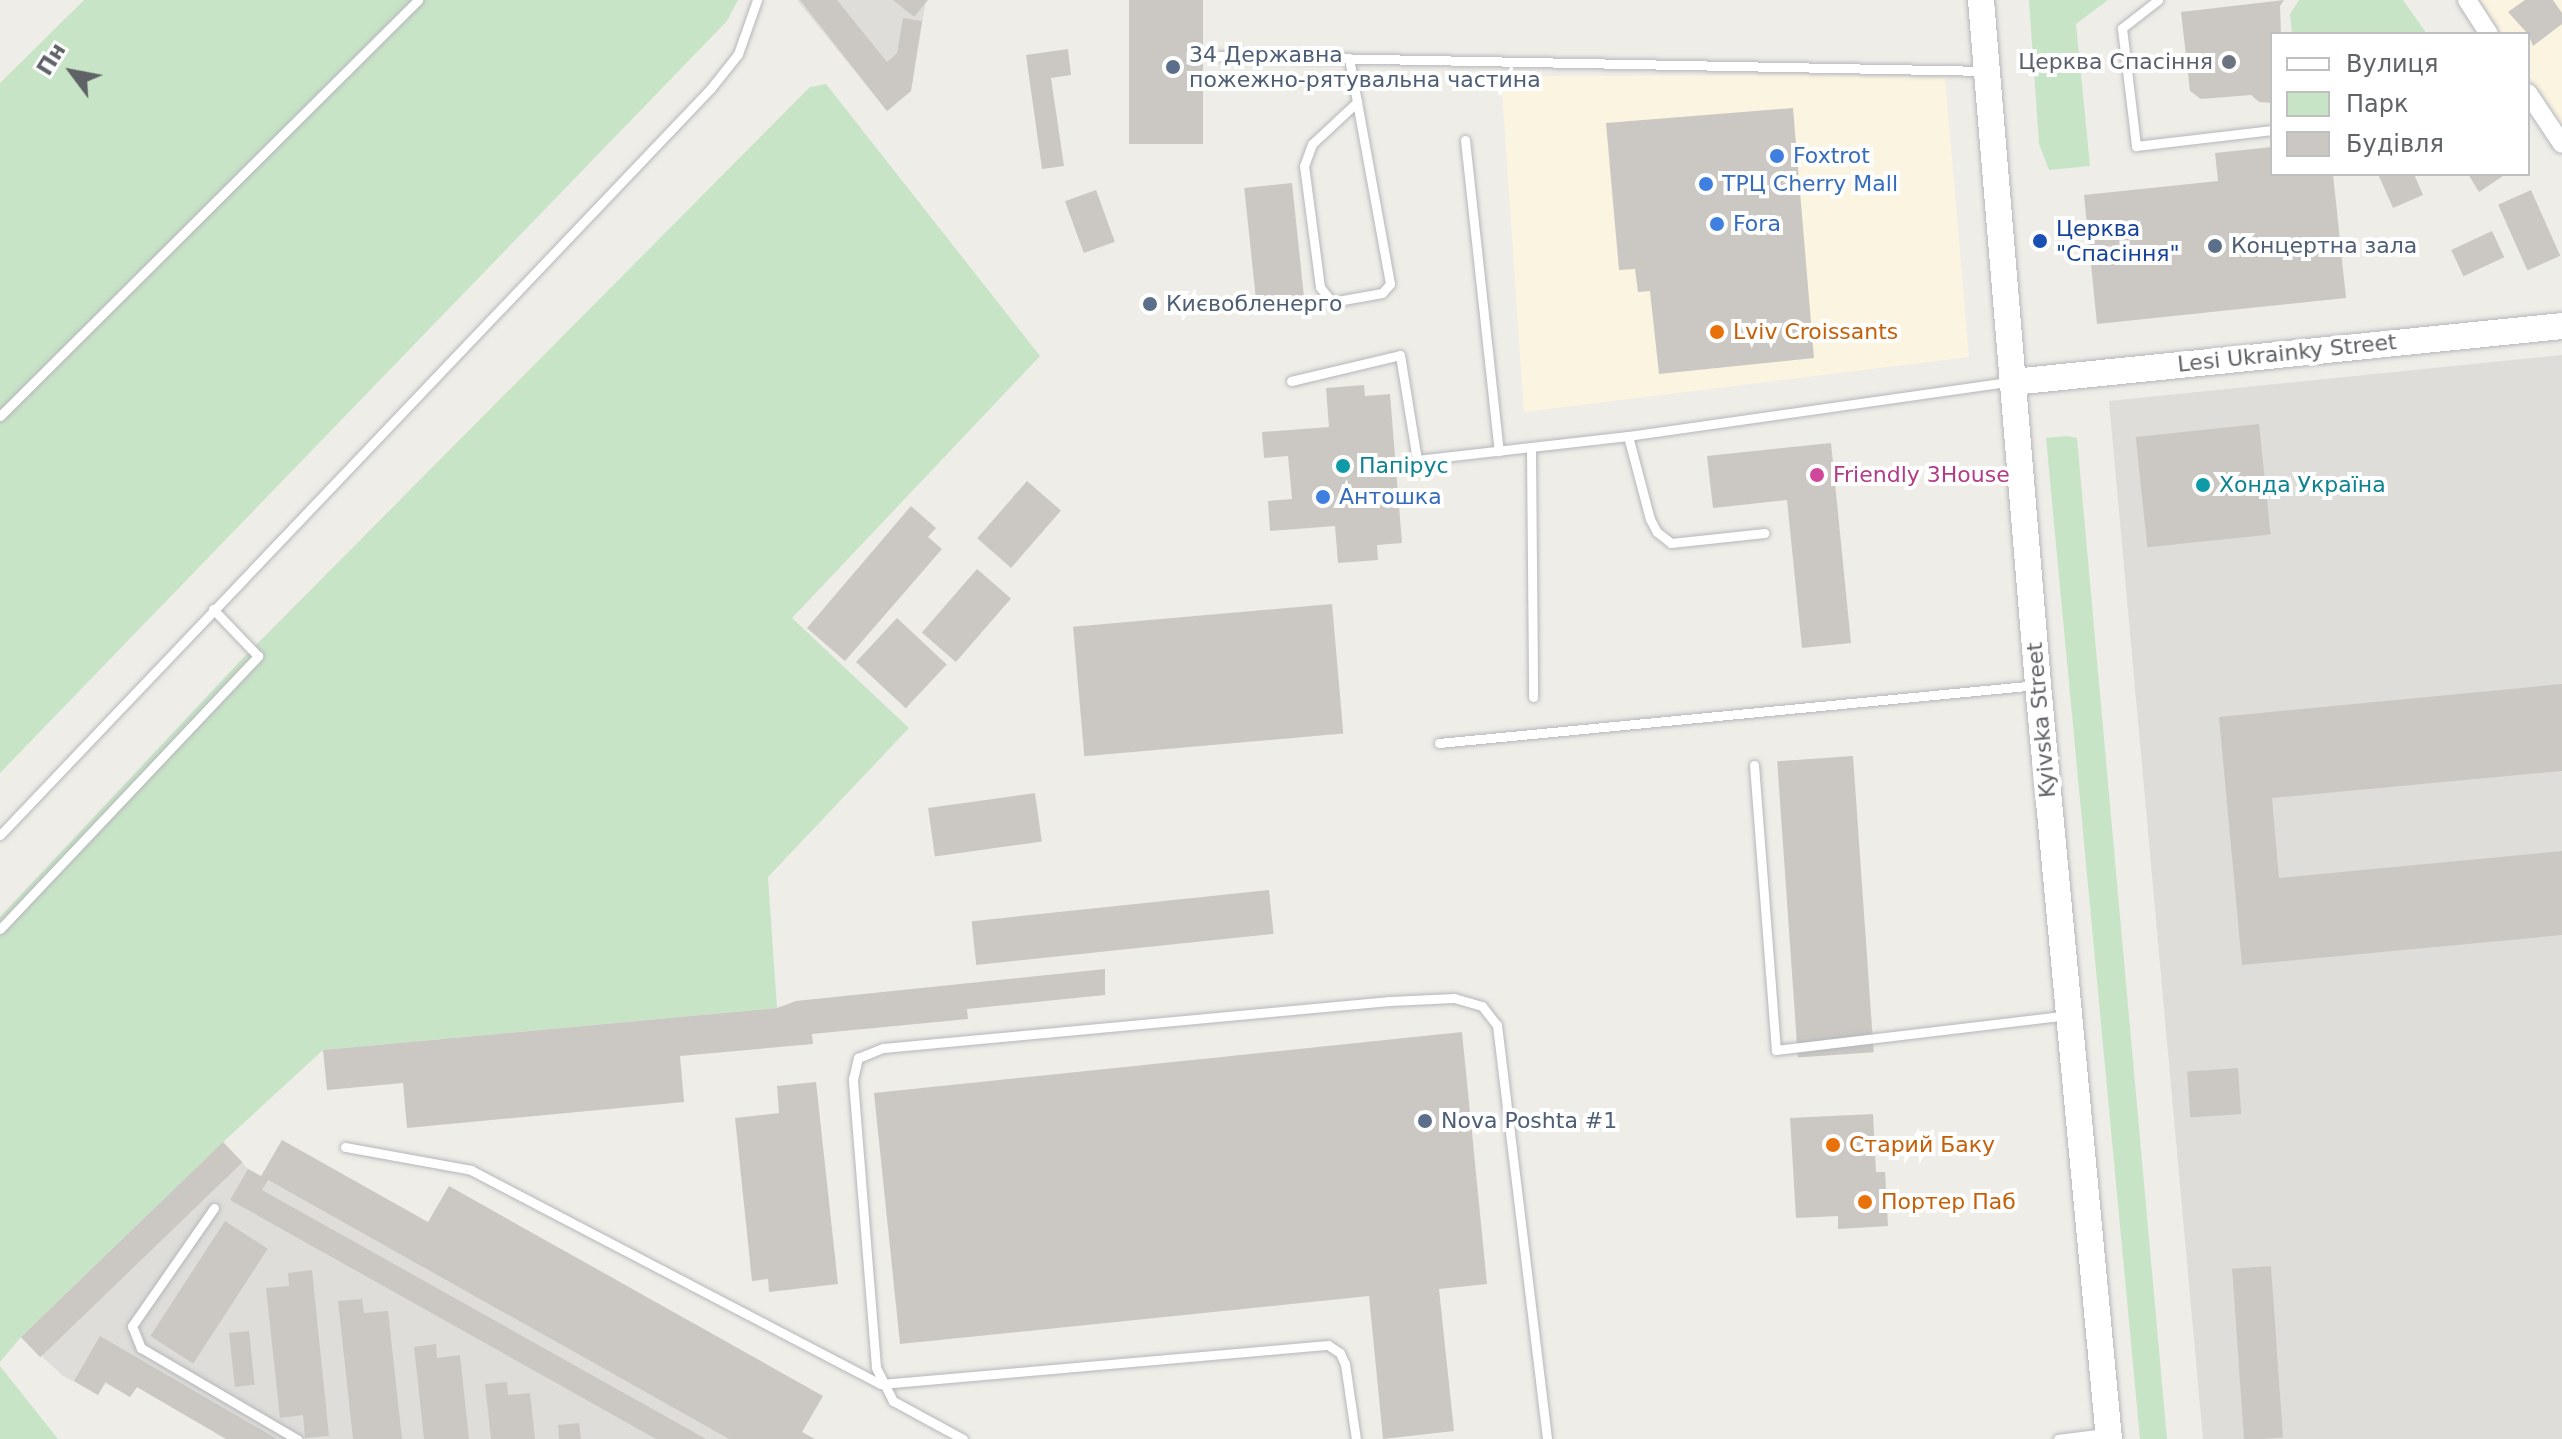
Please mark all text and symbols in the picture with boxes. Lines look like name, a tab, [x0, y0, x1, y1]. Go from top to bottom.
north arrow	[32, 32, 112, 112]
legend	[2270, 32, 2530, 176]
text: Пн	[32, 38, 71, 80]
place label: 34 Державна пожежно-рятувальна частина	[1189, 41, 1541, 92]
place label: Церква Спасіння	[2018, 49, 2213, 75]
text: Вулиця	[2346, 50, 2438, 78]
marker: Церква Спасіння	[2220, 53, 2238, 71]
marker: 34 Державна пожежно-рятувальна частина	[1164, 58, 1182, 76]
text: Парк	[2346, 90, 2408, 118]
text: Будівля	[2346, 130, 2444, 158]
place label: Foxtrot	[1793, 143, 1870, 169]
marker: Foxtrot	[1768, 147, 1786, 165]
place label: ТРЦ Cherry Mall	[1722, 171, 1898, 197]
marker: ТРЦ Cherry Mall	[1697, 175, 1715, 193]
place label: Fora	[1733, 211, 1781, 237]
marker: Fora	[1708, 215, 1726, 233]
place label: Церква "Спасіння"	[2056, 215, 2180, 266]
marker: Церква "Спасіння"	[2031, 232, 2049, 250]
place label: Концертна зала	[2231, 233, 2417, 259]
marker: Концертна зала	[2206, 237, 2224, 255]
place label: Києвобленерго	[1166, 291, 1342, 317]
marker: Києвобленерго	[1141, 295, 1159, 313]
place label: Lviv Croissants	[1733, 319, 1898, 345]
marker: Lviv Croissants	[1708, 323, 1726, 341]
street label: Lesi Ukrainky Street	[2176, 328, 2398, 378]
place label: Папірус	[1359, 453, 1449, 479]
marker: Папірус	[1334, 457, 1352, 475]
place label: Friendly 3House	[1833, 462, 2010, 488]
marker: Friendly 3House	[1808, 466, 1826, 484]
place label: Хонда Україна	[2219, 472, 2386, 498]
marker: Хонда Україна	[2194, 476, 2212, 494]
place label: Антошка	[1339, 484, 1442, 510]
marker: Антошка	[1314, 488, 1332, 506]
street label: Kyivska Street	[2021, 641, 2061, 799]
place label: Nova Poshta #1	[1441, 1108, 1617, 1134]
marker: Nova Poshta #1	[1416, 1112, 1434, 1130]
place label: Старий Баку	[1849, 1132, 1995, 1158]
marker: Старий Баку	[1824, 1136, 1842, 1154]
place label: Портер Паб	[1881, 1189, 2016, 1215]
marker: Портер Паб	[1856, 1193, 1874, 1211]

